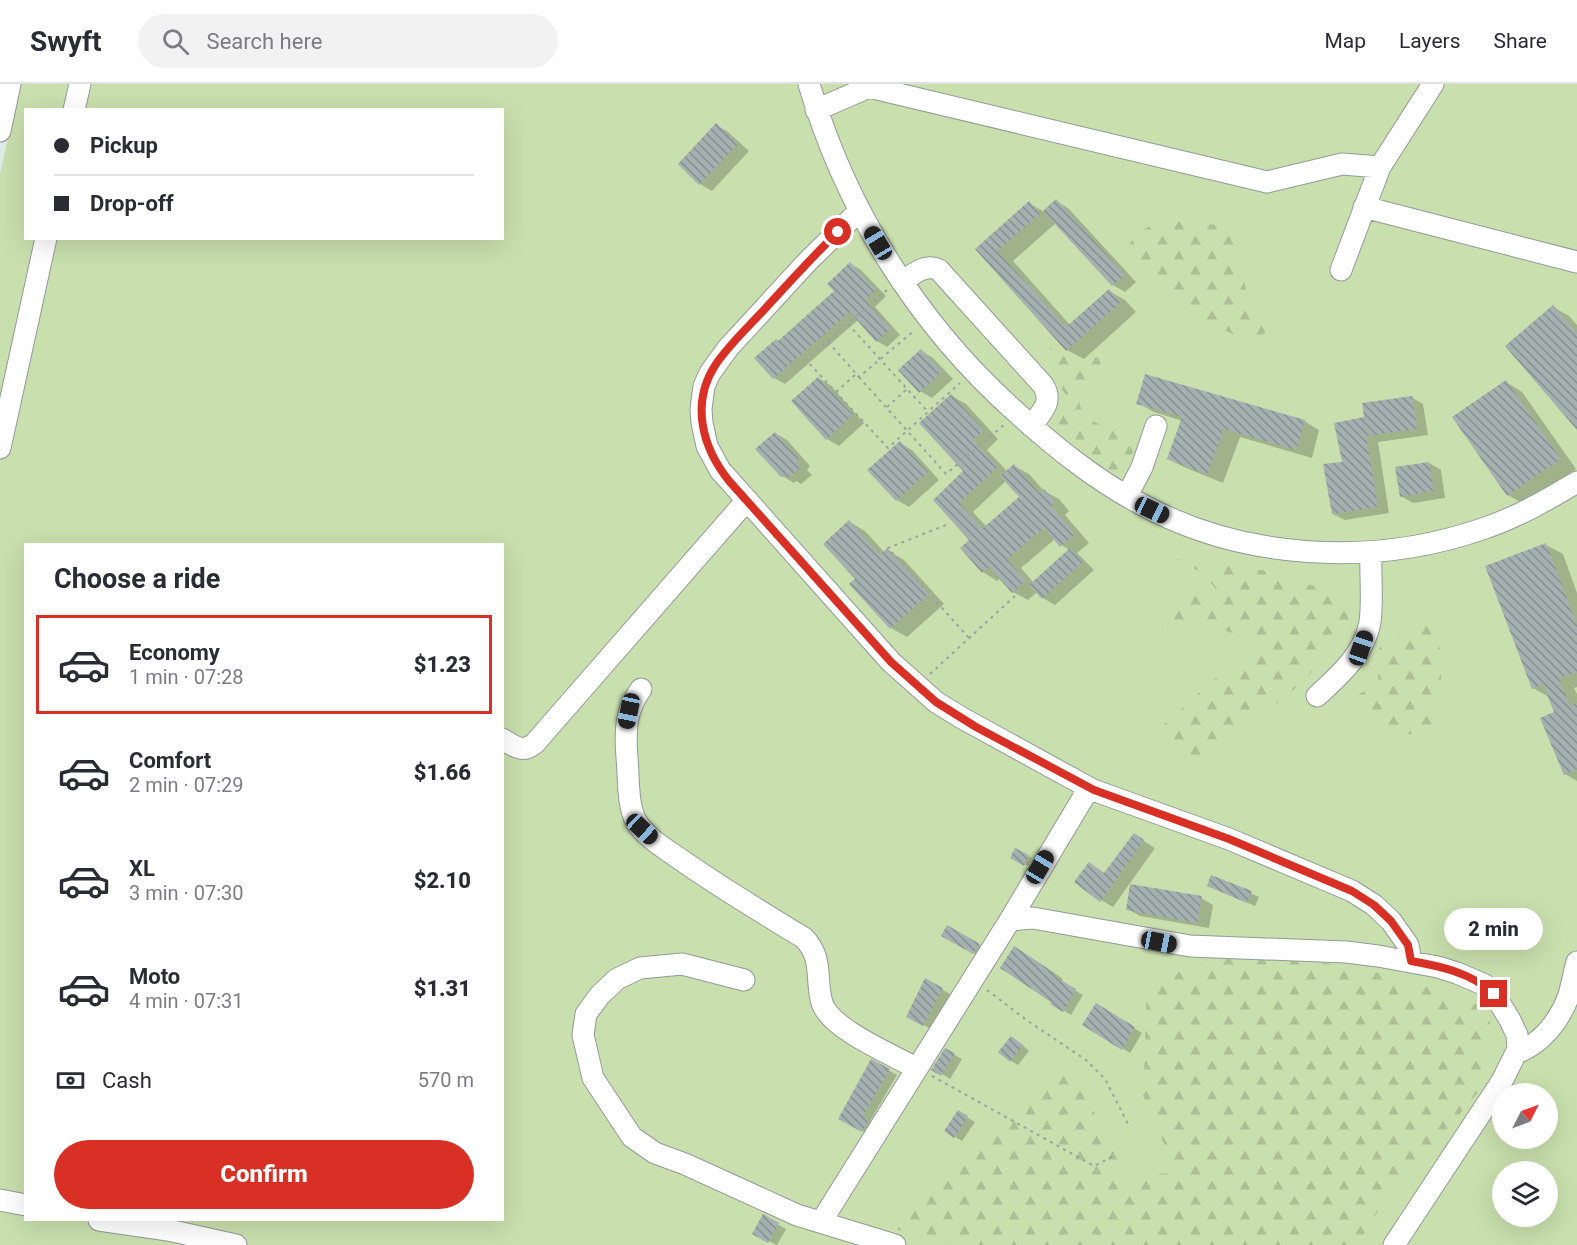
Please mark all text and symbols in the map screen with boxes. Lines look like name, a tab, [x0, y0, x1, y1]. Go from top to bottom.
search box	[138, 14, 558, 68]
text: Swyft	[30, 25, 102, 58]
icon: search	[159, 25, 192, 58]
text: Search here	[207, 29, 322, 54]
text: Map	[1324, 29, 1366, 53]
text: Layers	[1399, 29, 1460, 53]
text: Share	[1493, 29, 1547, 53]
text: Pickup	[90, 133, 158, 158]
text: Drop-off	[90, 191, 174, 216]
route start	[824, 218, 851, 245]
car	[861, 223, 895, 263]
car	[1132, 494, 1172, 526]
text: Choose a ride	[54, 563, 220, 595]
car	[1347, 628, 1375, 668]
icon: car	[57, 638, 111, 692]
text: Economy	[129, 640, 220, 665]
text: $1.23	[414, 652, 471, 677]
text: 1 min · 07:28	[129, 665, 244, 689]
car	[616, 692, 642, 730]
icon: car	[57, 746, 111, 800]
text: Comfort	[129, 748, 211, 773]
text: $1.66	[414, 760, 471, 785]
text: 2 min · 07:29	[129, 773, 244, 797]
car	[623, 810, 661, 848]
car	[1023, 847, 1057, 887]
icon: car	[57, 854, 111, 908]
text: XL	[129, 856, 155, 881]
text: $2.10	[414, 868, 471, 893]
text: 3 min · 07:30	[129, 881, 244, 905]
callout: 2 min	[1444, 907, 1544, 949]
text: 2 min	[1468, 917, 1519, 941]
car	[1140, 930, 1178, 954]
icon: car	[57, 962, 111, 1016]
text: Moto	[129, 964, 180, 989]
text: $1.31	[414, 976, 471, 1001]
route end	[1480, 980, 1507, 1007]
text: 4 min · 07:31	[129, 989, 244, 1013]
icon: cash	[54, 1064, 87, 1097]
text: Cash	[102, 1068, 152, 1093]
text: 570 m	[418, 1068, 474, 1092]
north arrow	[1492, 1083, 1558, 1149]
map controls	[1492, 1083, 1558, 1227]
button: Confirm	[54, 1140, 474, 1209]
button: layers	[1492, 1161, 1558, 1227]

